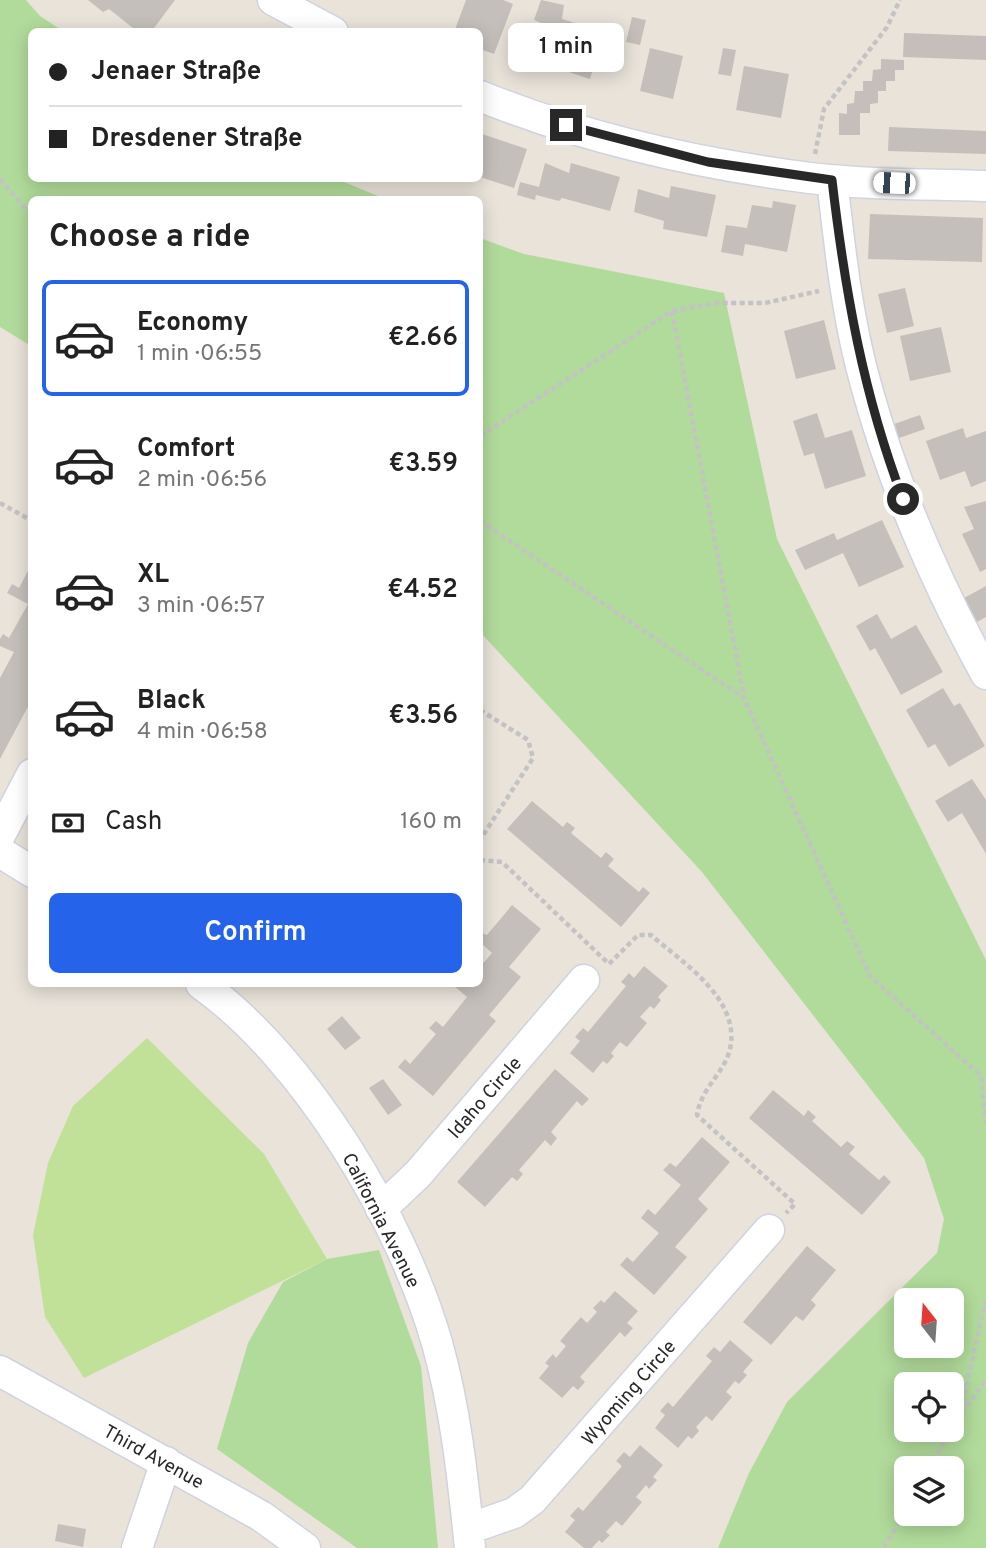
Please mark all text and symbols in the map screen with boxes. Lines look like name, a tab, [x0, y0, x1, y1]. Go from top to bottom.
callout: 1 min	[508, 24, 624, 72]
text: 1 min	[539, 33, 593, 62]
text: Jenaer Straße	[91, 56, 261, 89]
route end	[550, 109, 582, 141]
text: Dresdener Straße	[91, 123, 303, 156]
car	[873, 172, 916, 194]
text: Choose a ride	[49, 218, 250, 258]
icon: car	[53, 307, 116, 370]
text: Economy	[137, 307, 248, 340]
text: €2.66	[388, 322, 458, 355]
text: 1 min · 06:55	[137, 340, 262, 369]
icon: car	[53, 433, 116, 496]
text: Comfort	[137, 433, 235, 466]
text: €3.59	[389, 448, 458, 481]
text: 2 min · 06:56	[137, 466, 267, 495]
route start	[887, 483, 919, 515]
icon: car	[53, 559, 116, 622]
text: XL	[137, 559, 169, 592]
text: €4.52	[387, 574, 458, 607]
text: 3 min · 06:57	[137, 592, 265, 621]
icon: car	[53, 685, 116, 748]
text: Black	[137, 685, 206, 718]
text: €3.56	[389, 700, 458, 733]
text: 4 min · 06:58	[137, 718, 268, 747]
icon: cash	[49, 804, 87, 842]
text: Cash	[105, 806, 162, 839]
text: 160 m	[400, 808, 462, 837]
button: Confirm	[49, 893, 462, 973]
street label: Idaho Circle	[443, 1052, 528, 1144]
street label: California Avenue	[336, 1149, 425, 1293]
north arrow	[894, 1288, 964, 1358]
map controls	[894, 1288, 964, 1526]
street label: Wyoming Circle	[577, 1336, 682, 1451]
button: locate	[894, 1372, 964, 1442]
street label: Third Avenue	[98, 1420, 208, 1495]
button: layers	[894, 1456, 964, 1526]

